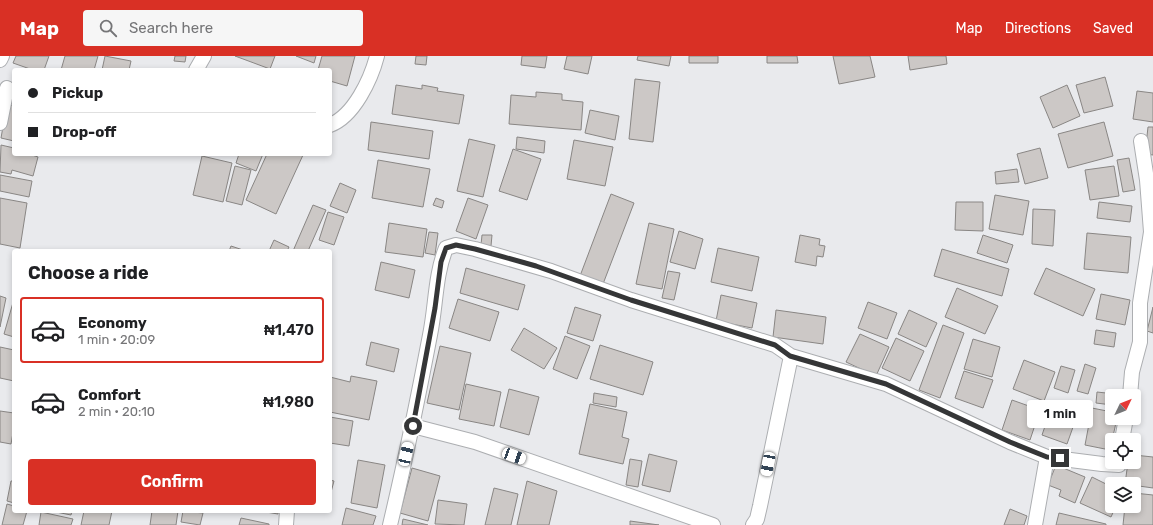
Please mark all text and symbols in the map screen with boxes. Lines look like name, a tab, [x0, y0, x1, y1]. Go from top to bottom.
search box	[83, 10, 363, 46]
text: Map	[20, 17, 59, 40]
icon: search	[97, 17, 119, 39]
text: Search here	[129, 19, 213, 37]
text: Map	[956, 20, 983, 37]
text: Directions	[1005, 20, 1071, 37]
text: Saved	[1093, 20, 1133, 37]
text: Pickup	[52, 84, 103, 102]
text: Drop-off	[52, 123, 116, 141]
text: Choose a ride	[28, 262, 149, 284]
icon: car	[30, 312, 66, 348]
text: Economy	[78, 314, 147, 332]
text: ₦1,470	[264, 321, 314, 339]
text: 1 min · 20:09	[78, 332, 155, 347]
icon: car	[30, 384, 66, 420]
text: Comfort	[78, 386, 141, 404]
north arrow	[1105, 389, 1141, 425]
map controls	[1105, 389, 1141, 513]
text: ₦1,980	[263, 393, 314, 411]
callout: 1 min	[1027, 400, 1093, 428]
text: 2 min · 20:10	[78, 404, 155, 419]
text: 1 min	[1044, 406, 1076, 421]
route start	[404, 417, 422, 435]
button: locate	[1105, 433, 1141, 469]
car	[397, 441, 415, 467]
car	[501, 446, 527, 466]
route end	[1051, 449, 1069, 467]
car	[760, 451, 776, 477]
button: Confirm	[28, 459, 316, 505]
button: layers	[1105, 477, 1141, 513]

